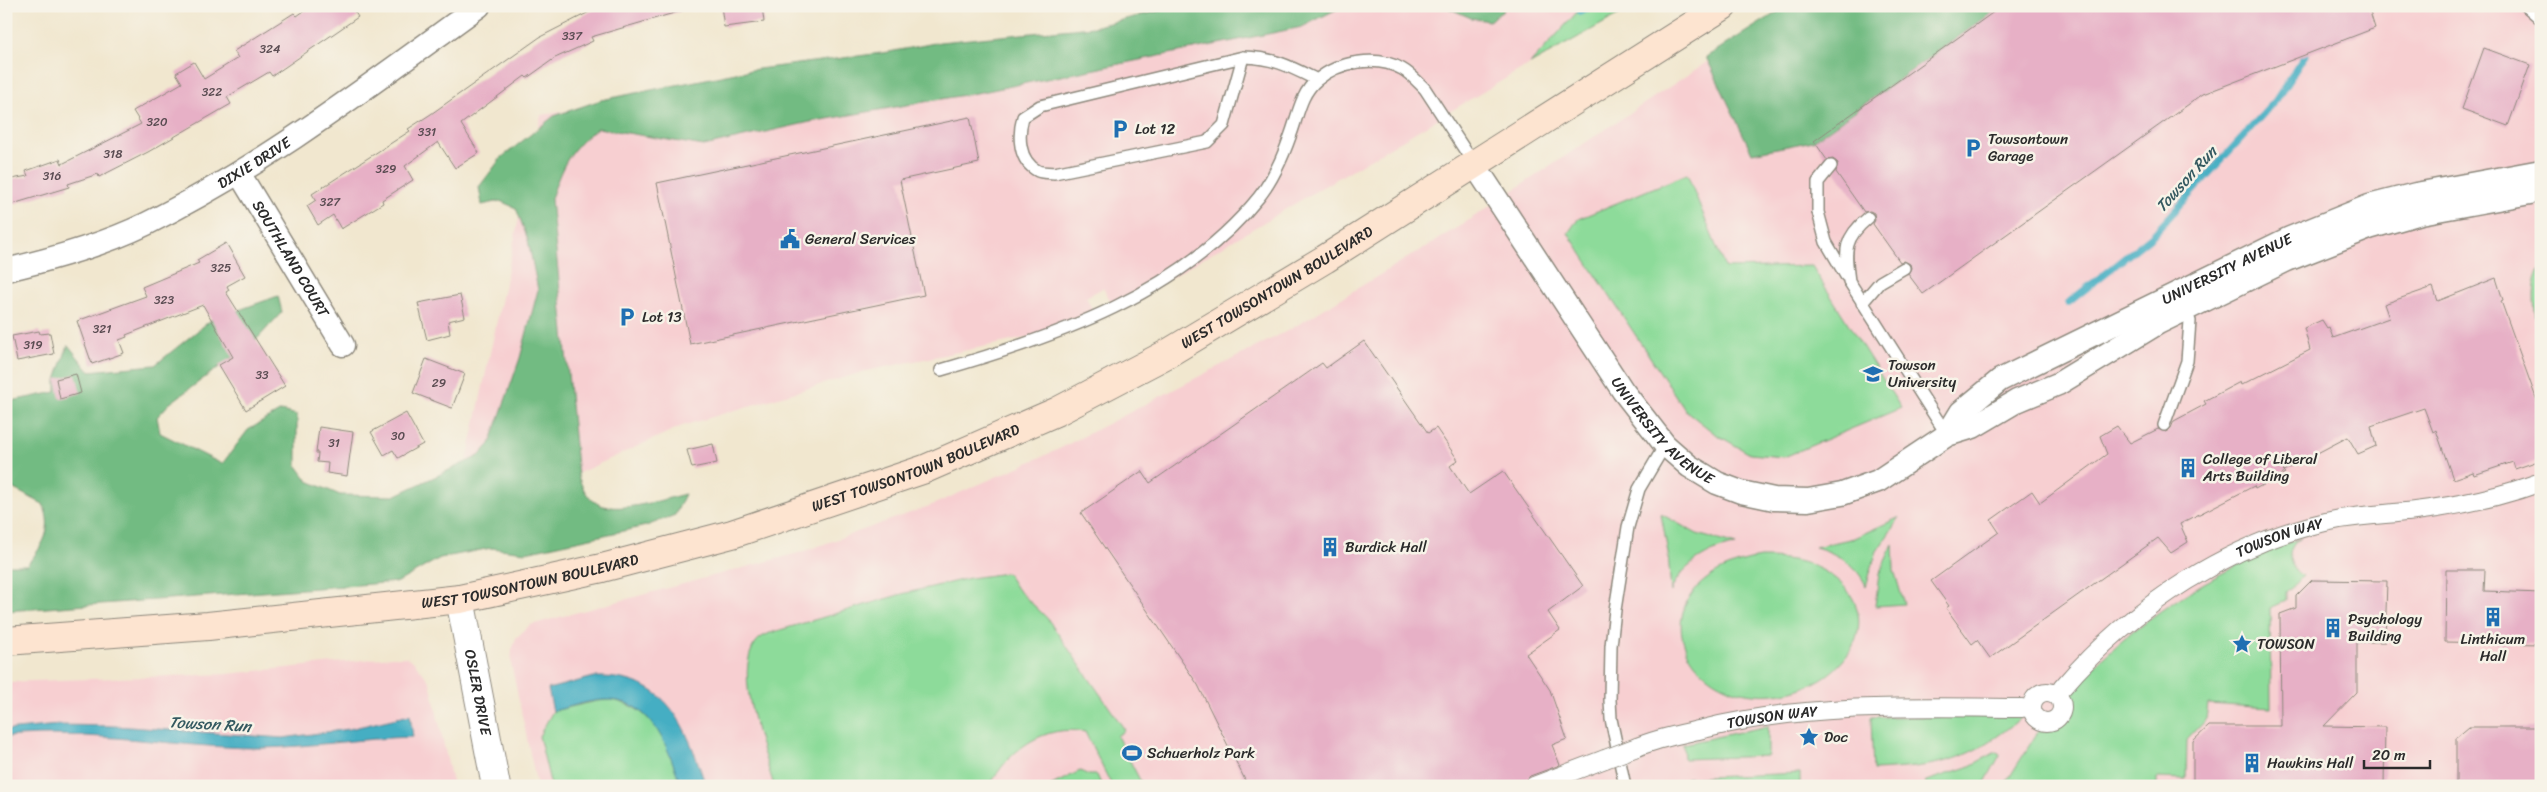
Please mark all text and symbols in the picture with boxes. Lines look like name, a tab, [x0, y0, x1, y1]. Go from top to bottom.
house number: 337	[562, 25, 583, 47]
house number: 324	[259, 38, 281, 60]
house number: 322	[202, 81, 222, 103]
house number: 320	[146, 111, 168, 133]
place label: Lot 12	[1135, 116, 1175, 142]
parking icon: Lot 12	[1109, 118, 1131, 140]
house number: 331	[418, 121, 436, 143]
place label: Towsontown Garage	[1988, 126, 2068, 169]
street label: DIXIE DRIVE	[212, 129, 298, 196]
parking icon: Towsontown Garage	[1962, 137, 1984, 159]
water label: Towson Run	[2148, 137, 2226, 219]
house number: 318	[104, 143, 122, 165]
house number: 329	[376, 158, 396, 180]
house number: 316	[43, 165, 61, 187]
house number: 327	[320, 191, 341, 213]
street label: SOUTHLAND COURT	[245, 195, 337, 324]
street label: WEST TOWSONTOWN BOULEVARD	[1176, 219, 1378, 356]
street label: UNIVERSITY AVENUE	[2157, 225, 2298, 312]
place label: General Services	[805, 226, 916, 252]
public building icon: General Services	[779, 228, 801, 250]
house number: 325	[211, 257, 231, 279]
house number: 323	[154, 289, 174, 311]
place label: Lot 13	[642, 304, 682, 330]
parking icon: Lot 13	[616, 306, 638, 328]
house number: 321	[93, 318, 111, 340]
house number: 319	[23, 334, 43, 356]
place label: Towson University	[1888, 352, 1957, 395]
school or university icon: Towson University	[1862, 363, 1884, 385]
house number: 33	[255, 364, 269, 386]
street label: UNIVERSITY AVENUE	[1604, 371, 1721, 492]
house number: 29	[432, 372, 446, 394]
street label: WEST TOWSONTOWN BOULEVARD	[808, 416, 1024, 519]
house number: 30	[391, 425, 405, 447]
house number: 31	[328, 432, 340, 454]
place label: College of Liberal Arts Building	[2202, 446, 2318, 489]
building icon: College of Liberal Arts Building	[2177, 457, 2199, 479]
street label: TOWSON WAY	[2231, 510, 2327, 565]
place label: Burdick Hall	[1345, 534, 1427, 560]
building icon: Burdick Hall	[1319, 536, 1341, 558]
street label: WEST TOWSONTOWN BOULEVARD	[420, 546, 641, 616]
place label: Psychology Building	[2348, 606, 2422, 649]
building icon: Linthicum Hall	[2482, 606, 2504, 628]
building icon: Psychology Building	[2322, 617, 2344, 639]
place label: Linthicum Hall	[2461, 626, 2525, 669]
place label: TOWSON	[2257, 631, 2316, 657]
place icon: TOWSON	[2231, 633, 2253, 655]
street label: OSLER DRIVE	[457, 647, 499, 739]
street label: TOWSON WAY	[1725, 698, 1820, 736]
water label: Towson Run	[168, 707, 254, 741]
place label: Doc	[1824, 724, 1849, 750]
place icon: Doc	[1798, 726, 1820, 748]
scale bar	[2364, 737, 2431, 769]
place label: Schuerholz Park	[1147, 740, 1255, 766]
sports icon: Schuerholz Park	[1121, 742, 1143, 764]
text: 20 m	[2372, 742, 2406, 768]
place label: Hawkins Hall	[2267, 750, 2354, 776]
building icon: Hawkins Hall	[2241, 752, 2263, 774]

